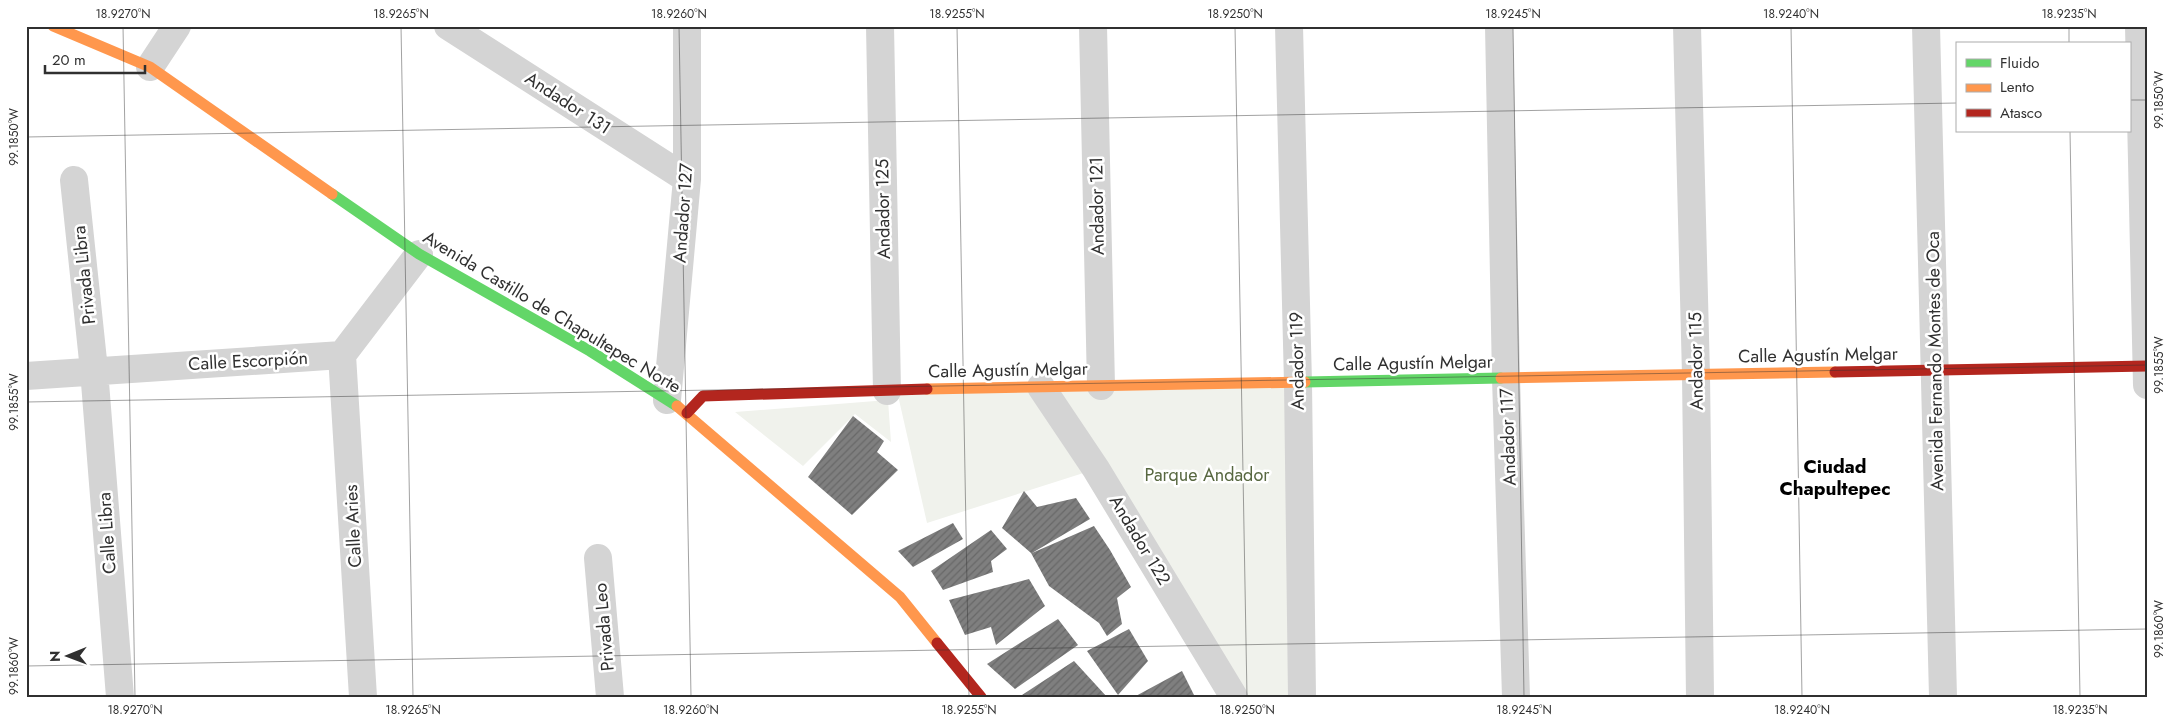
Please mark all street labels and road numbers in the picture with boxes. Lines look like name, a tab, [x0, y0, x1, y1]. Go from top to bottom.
street label: Andador 131	[520, 65, 616, 141]
street label: Andador 121	[1083, 157, 1111, 255]
street label: Andador 125	[869, 159, 897, 259]
street label: Andador 127	[667, 162, 699, 264]
street label: Privada Libra	[66, 224, 102, 326]
street label: Avenida Castillo de Chapultepec Norte	[418, 224, 686, 400]
street label: Avenida Fernando Montes de Oca	[1920, 231, 1950, 491]
street label: Andador 119	[1283, 312, 1311, 410]
street label: Andador 115	[1682, 312, 1710, 410]
street label: Calle Agustín Melgar	[1738, 341, 1899, 369]
street label: Calle Escorpión	[187, 345, 309, 377]
street label: Calle Agustín Melgar	[1333, 349, 1494, 377]
street label: Calle Agustín Melgar	[928, 356, 1089, 384]
street label: Andador 117	[1493, 387, 1523, 486]
street label: Calle Aries	[338, 484, 368, 568]
street label: Andador 122	[1103, 490, 1177, 590]
street label: Calle Libra	[91, 491, 123, 575]
street label: Privada Leo	[587, 582, 621, 672]

